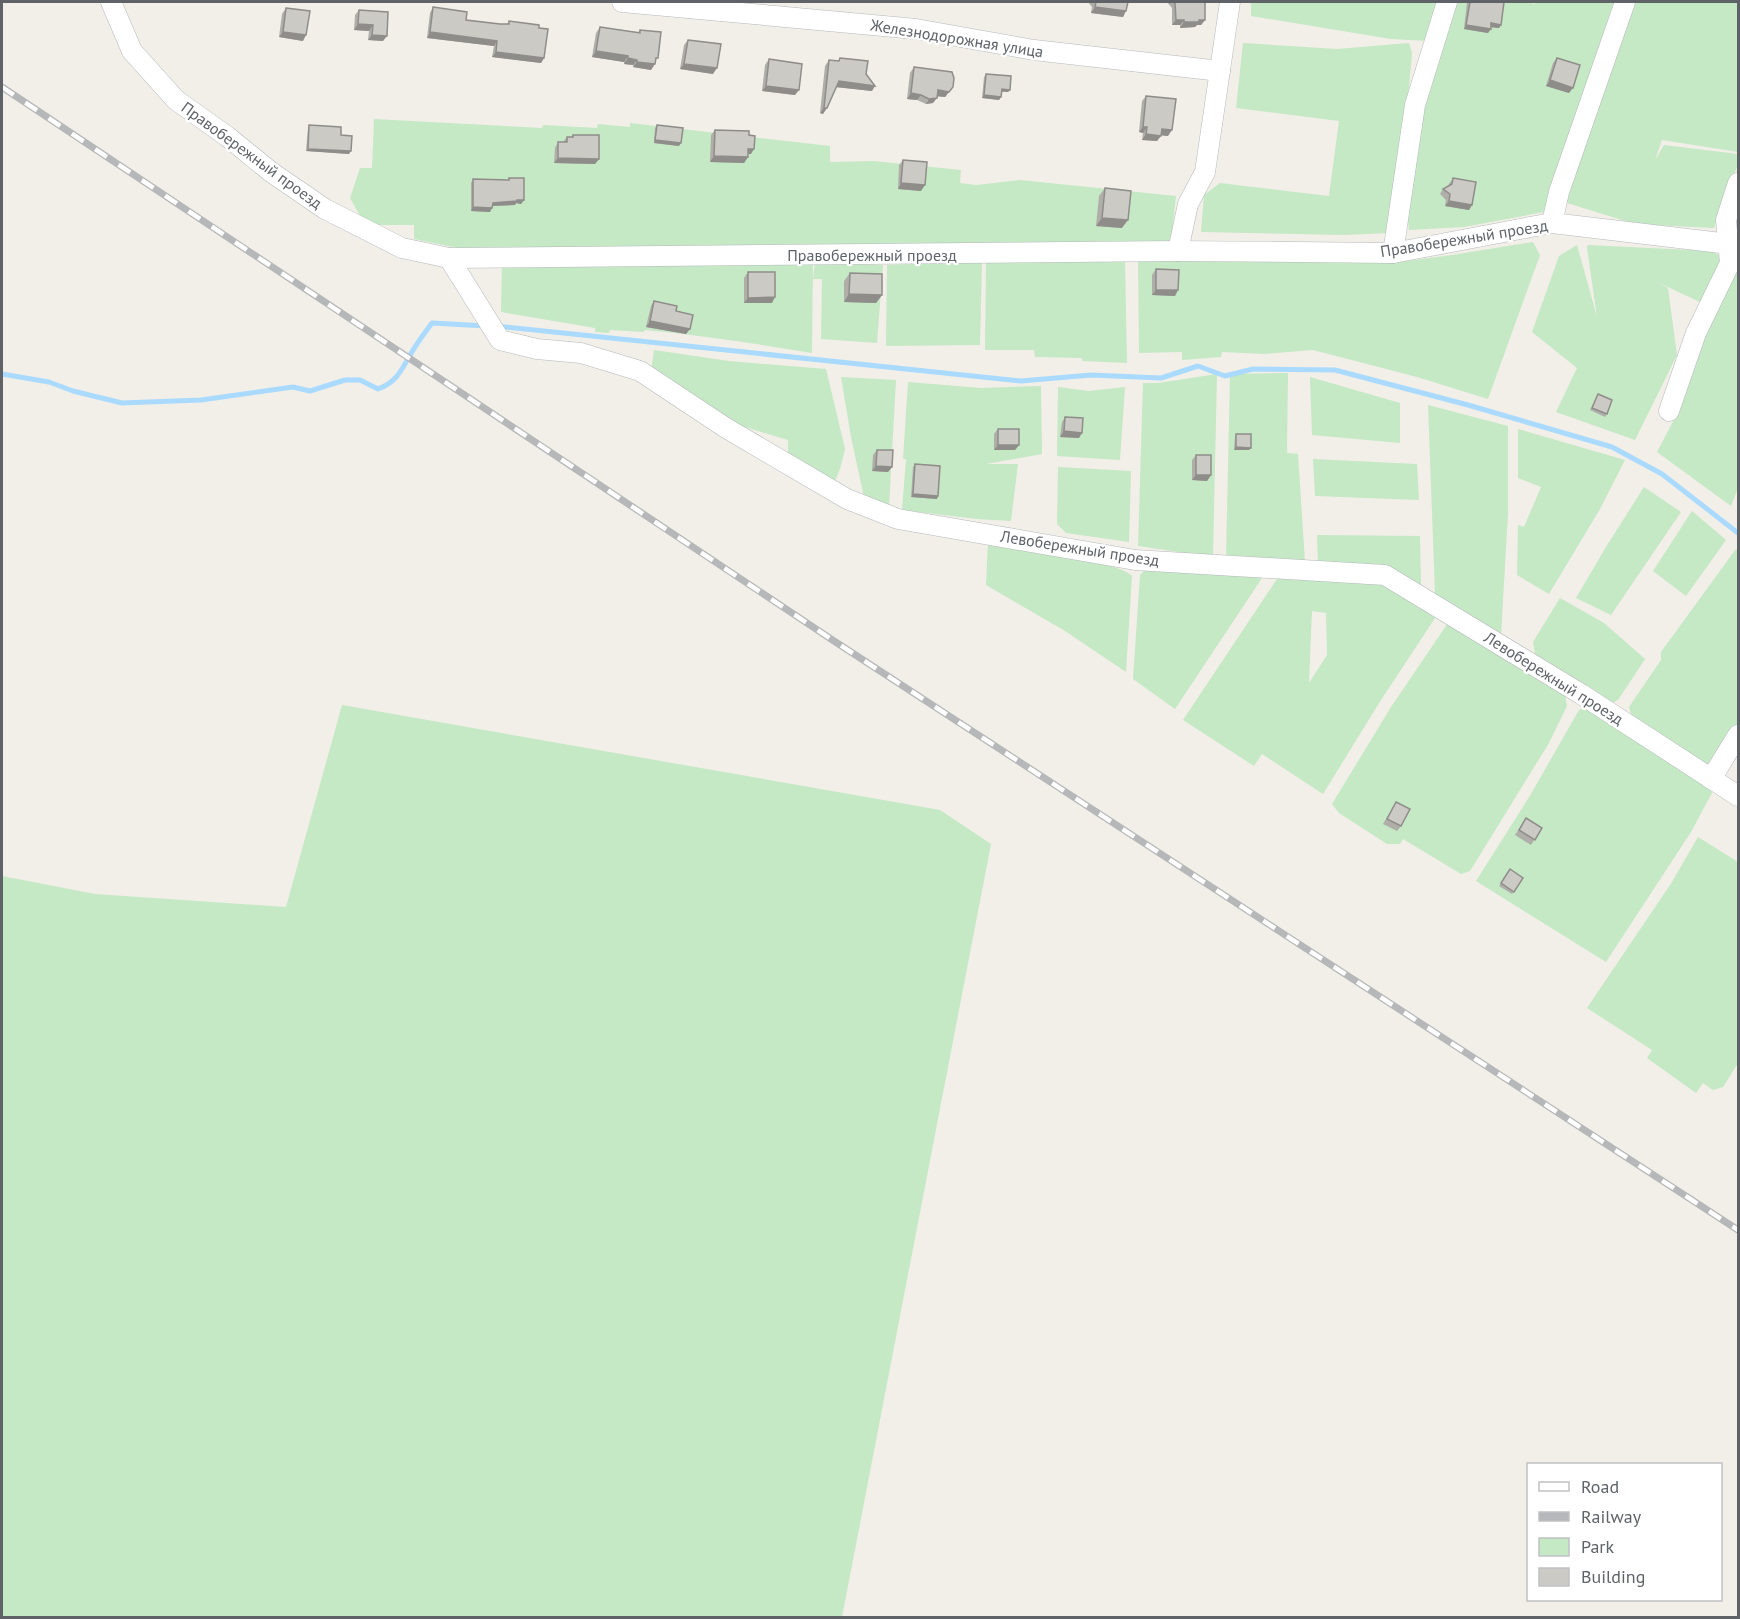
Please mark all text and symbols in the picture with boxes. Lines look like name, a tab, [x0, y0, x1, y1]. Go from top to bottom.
street label: Железнодорожная улица	[868, 14, 1045, 62]
street label: Правобережный проезд	[178, 97, 327, 213]
street label: Правобережный проезд	[1379, 215, 1550, 261]
street label: Правобережный проезд	[787, 245, 957, 265]
street label: Левобережный проезд	[998, 525, 1161, 570]
street label: Левобережный проезд	[1480, 626, 1628, 729]
legend	[1527, 1463, 1722, 1601]
text: Road	[1581, 1475, 1619, 1498]
text: Railway	[1581, 1505, 1642, 1528]
text: Park	[1581, 1535, 1614, 1558]
text: Building	[1581, 1565, 1645, 1588]

